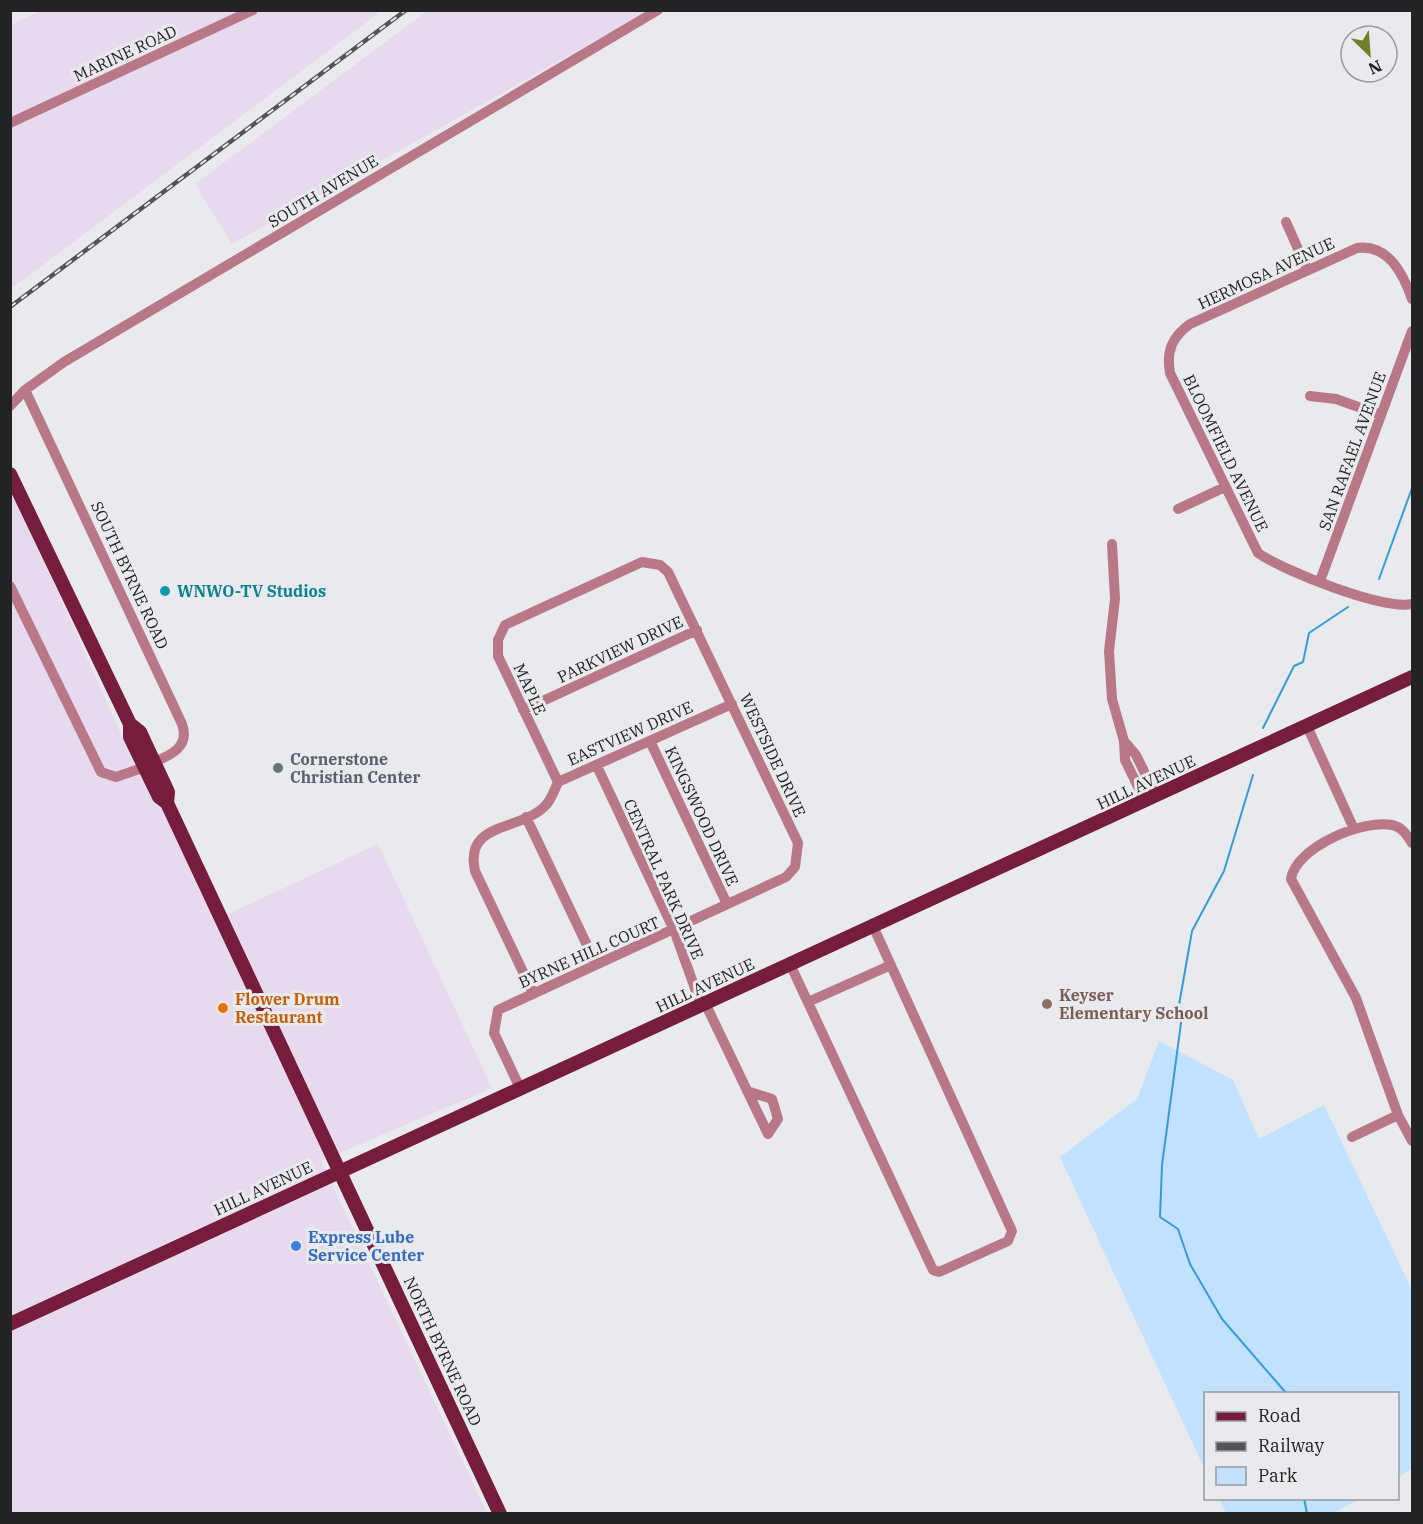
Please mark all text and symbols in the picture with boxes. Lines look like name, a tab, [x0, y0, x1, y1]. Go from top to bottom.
street label: MARINE ROAD	[70, 20, 180, 86]
north arrow	[1339, 24, 1399, 84]
text: N	[1365, 56, 1385, 79]
street label: SOUTH AVENUE	[264, 150, 382, 232]
street label: HERMOSA AVENUE	[1194, 233, 1338, 313]
street label: SAN RAFAEL AVENUE	[1314, 369, 1390, 533]
street label: BLOOMFIELD AVENUE	[1179, 371, 1273, 535]
street label: SOUTH BYRNE ROAD	[87, 498, 173, 652]
place label: WNWO-TV Studios	[177, 581, 326, 601]
marker: WNWO-TV Studios	[158, 584, 172, 598]
street label: PARKVIEW DRIVE	[554, 611, 686, 687]
street label: MAPLE	[509, 660, 551, 718]
street label: WESTSIDE DRIVE	[736, 690, 810, 820]
street label: EASTVIEW DRIVE	[564, 696, 696, 770]
street label: KINGSWOOD DRIVE	[661, 743, 743, 889]
place label: Cornerstone Christian Center	[290, 749, 420, 787]
street label: HILL AVENUE	[1094, 750, 1198, 814]
marker: Cornerstone Christian Center	[271, 761, 285, 775]
street label: CENTRAL PARK DRIVE	[620, 796, 708, 962]
street label: BYRNE HILL COURT	[515, 912, 663, 992]
street label: HILL AVENUE	[653, 953, 757, 1017]
place label: Keyser Elementary School	[1059, 985, 1208, 1023]
place label: Flower Drum Restaurant	[235, 989, 340, 1027]
marker: Keyser Elementary School	[1040, 997, 1054, 1011]
marker: Flower Drum Restaurant	[216, 1001, 230, 1015]
street label: HILL AVENUE	[211, 1156, 315, 1220]
place label: Express Lube Service Center	[308, 1227, 424, 1265]
marker: Express Lube Service Center	[289, 1239, 303, 1253]
street label: NORTH BYRNE ROAD	[400, 1273, 486, 1429]
legend	[1204, 1392, 1399, 1500]
text: Road	[1258, 1404, 1301, 1427]
text: Railway	[1258, 1434, 1324, 1457]
text: Park	[1258, 1464, 1298, 1487]

